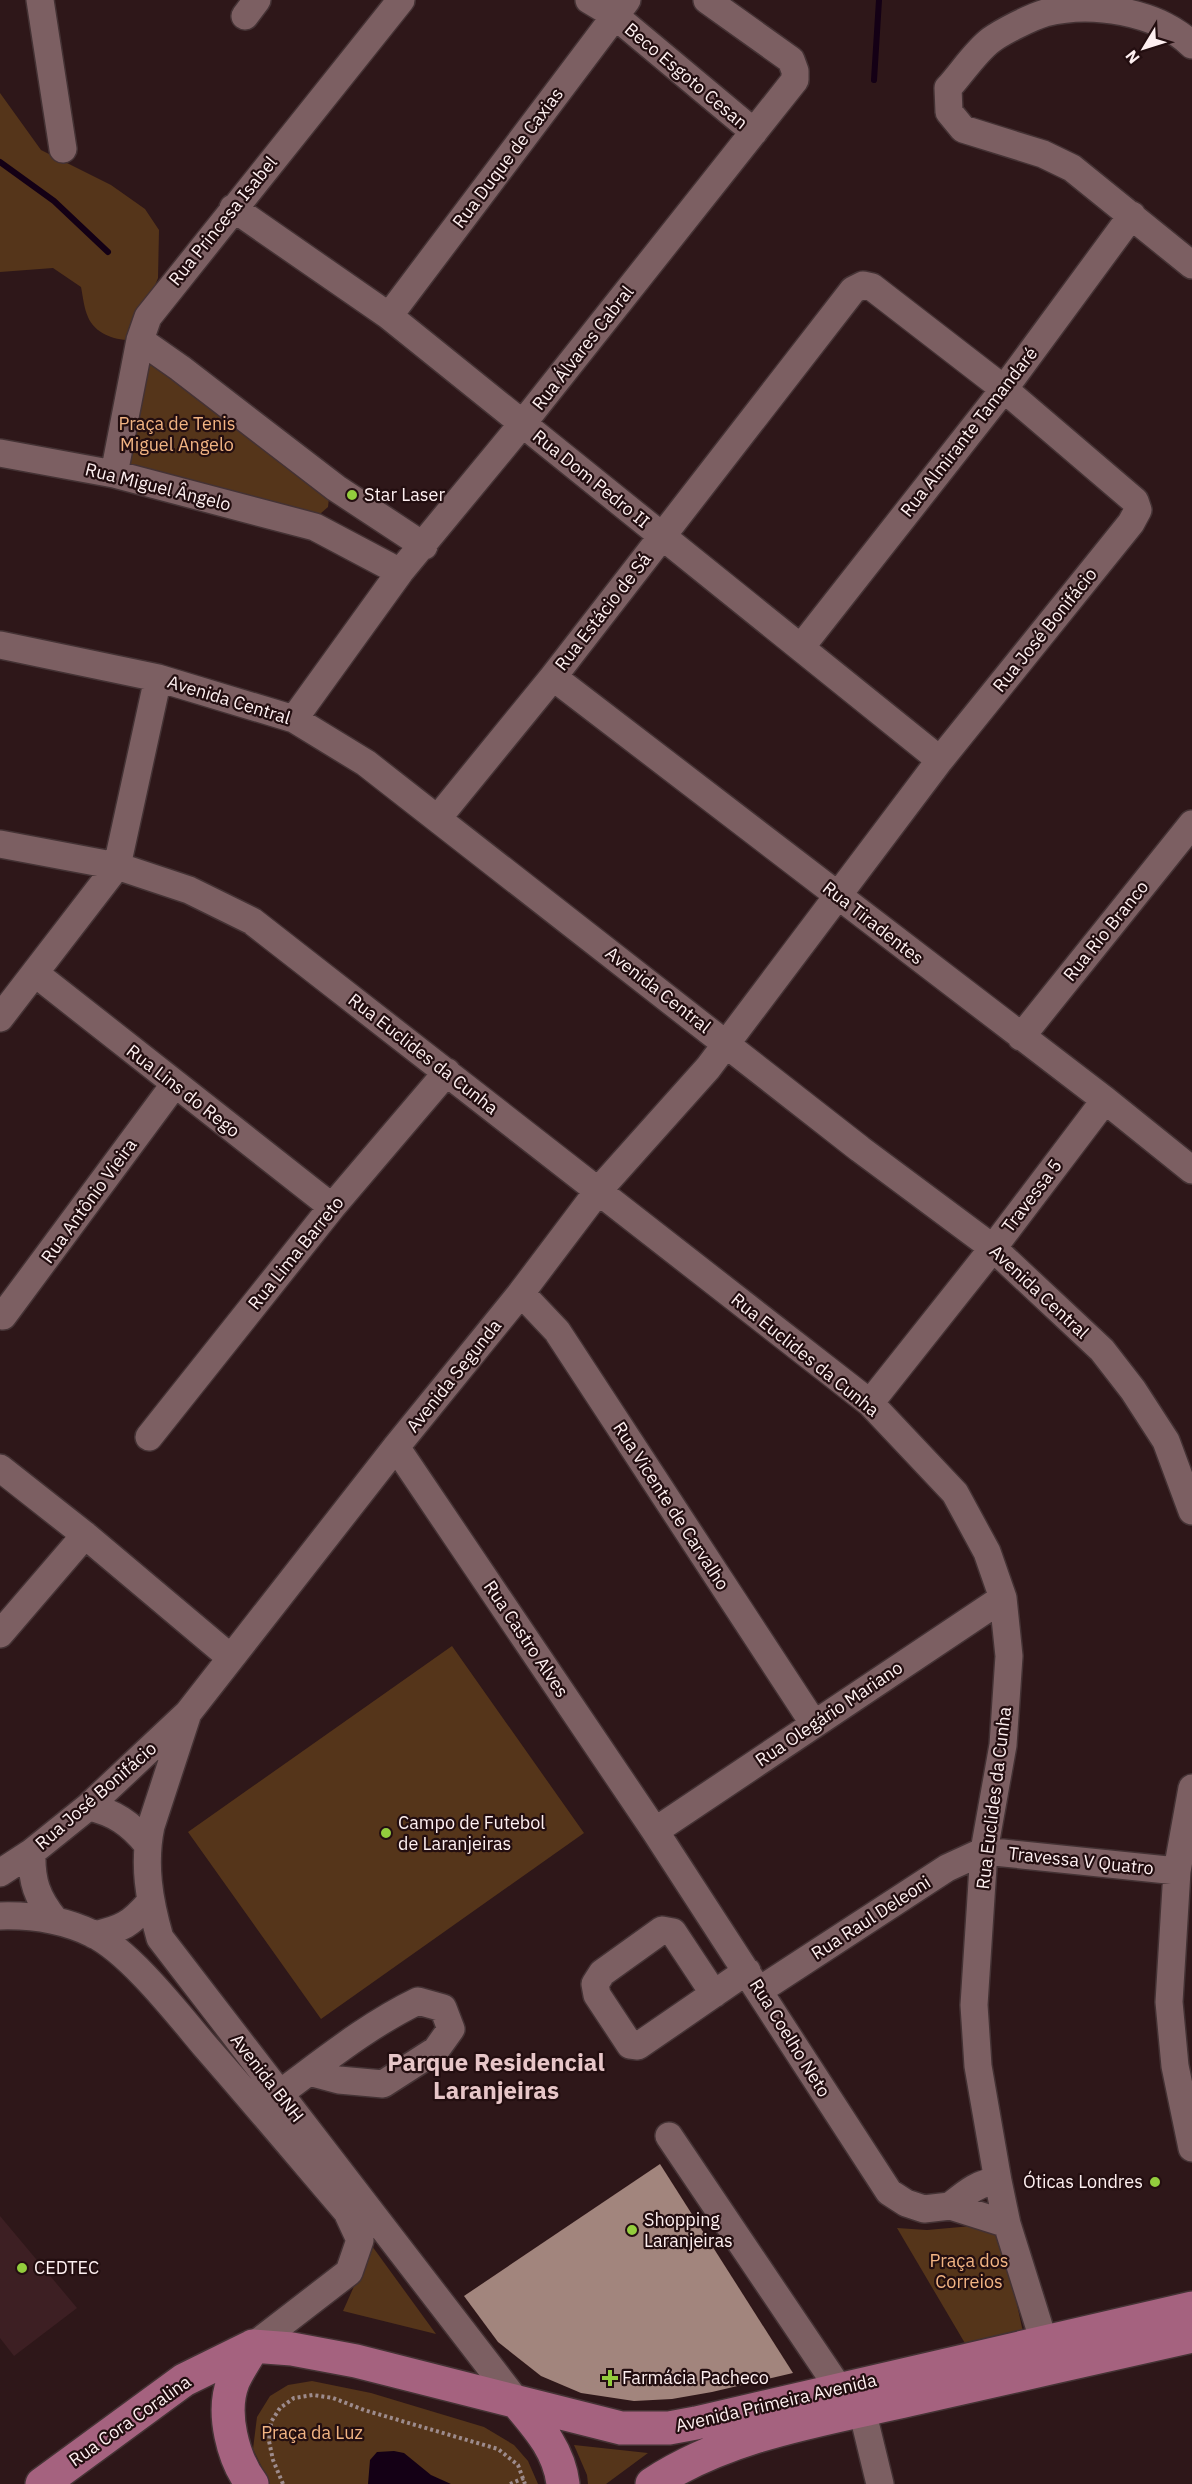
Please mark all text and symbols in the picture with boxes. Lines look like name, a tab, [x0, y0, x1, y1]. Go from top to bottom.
street label: Beco Esgoto Cesan	[620, 17, 753, 134]
north arrow	[1114, 18, 1174, 78]
text: N	[1121, 47, 1144, 68]
street label: Rua Duque de Caxias	[447, 83, 568, 233]
street label: Rua Princesa Isabel	[163, 151, 282, 290]
street label: Rua Álvares Cabral	[527, 281, 638, 415]
street label: Rua Almirante Tamandaré	[895, 342, 1042, 521]
park label: Praça de Tenis Miguel Angelo	[119, 412, 235, 456]
street label: Rua Dom Pedro II	[528, 424, 654, 533]
street label: Rua Miguel Ângelo	[83, 457, 233, 516]
place label: Star Laser	[364, 483, 446, 506]
marker: Star Laser	[345, 488, 359, 502]
street label: Rua Estácio de Sá	[549, 548, 656, 675]
street label: Rua José Bonifácio	[987, 563, 1102, 697]
street label: Avenida Central	[165, 670, 294, 729]
street label: Rua Tiradentes	[818, 876, 928, 969]
street label: Rua Rio Branco	[1058, 876, 1153, 986]
street label: Avenida Central	[601, 941, 716, 1038]
street label: Rua Euclides da Cunha	[344, 988, 503, 1120]
street label: Rua Lins do Rego	[122, 1039, 245, 1142]
street label: Rua Antônio Vieira	[36, 1133, 142, 1268]
street label: Travessa 5	[996, 1154, 1067, 1237]
street label: Rua Lima Barreto	[243, 1191, 348, 1314]
street label: Avenida Central	[985, 1240, 1094, 1344]
street label: Rua Euclides da Cunha	[727, 1288, 884, 1422]
street label: Avenida Segunda	[401, 1314, 507, 1437]
street label: Rua Vicente de Carvalho	[608, 1417, 734, 1594]
street label: Rua Castro Alves	[479, 1576, 574, 1701]
street label: Rua Olegário Mariano	[751, 1656, 907, 1771]
street label: Rua Euclides da Cunha	[971, 1705, 1016, 1891]
street label: Rua José Bonifácio	[30, 1737, 161, 1855]
place label: Campo de Futebol de Laranjeiras	[398, 1811, 545, 1855]
marker: Campo de Futebol de Laranjeiras	[379, 1826, 393, 1840]
street label: Travessa V Quatro	[1007, 1841, 1155, 1880]
street label: Rua Raul Deleoni	[807, 1871, 935, 1965]
street label: Rua Coelho Neto	[745, 1974, 836, 2101]
street label: Avenida BNH	[226, 2029, 309, 2127]
district label: Parque Residencial Laranjeiras	[387, 2046, 605, 2106]
place label: Óticas Londres	[1023, 2170, 1143, 2193]
marker: Óticas Londres	[1148, 2175, 1162, 2189]
place label: Shopping Laranjeiras	[644, 2208, 733, 2252]
marker: Shopping Laranjeiras	[625, 2223, 639, 2237]
park label: Praça dos Correios	[929, 2249, 1009, 2293]
place label: CEDTEC	[34, 2256, 99, 2279]
marker: CEDTEC	[15, 2261, 29, 2275]
place label: Farmácia Pacheco	[622, 2366, 769, 2389]
street label: Avenida Primeira Avenida	[673, 2368, 879, 2437]
street label: Rua Cora Coralina	[64, 2370, 196, 2471]
marker: Farmácia Pacheco	[603, 2371, 617, 2385]
park label: Praça da Luz	[261, 2421, 363, 2444]

